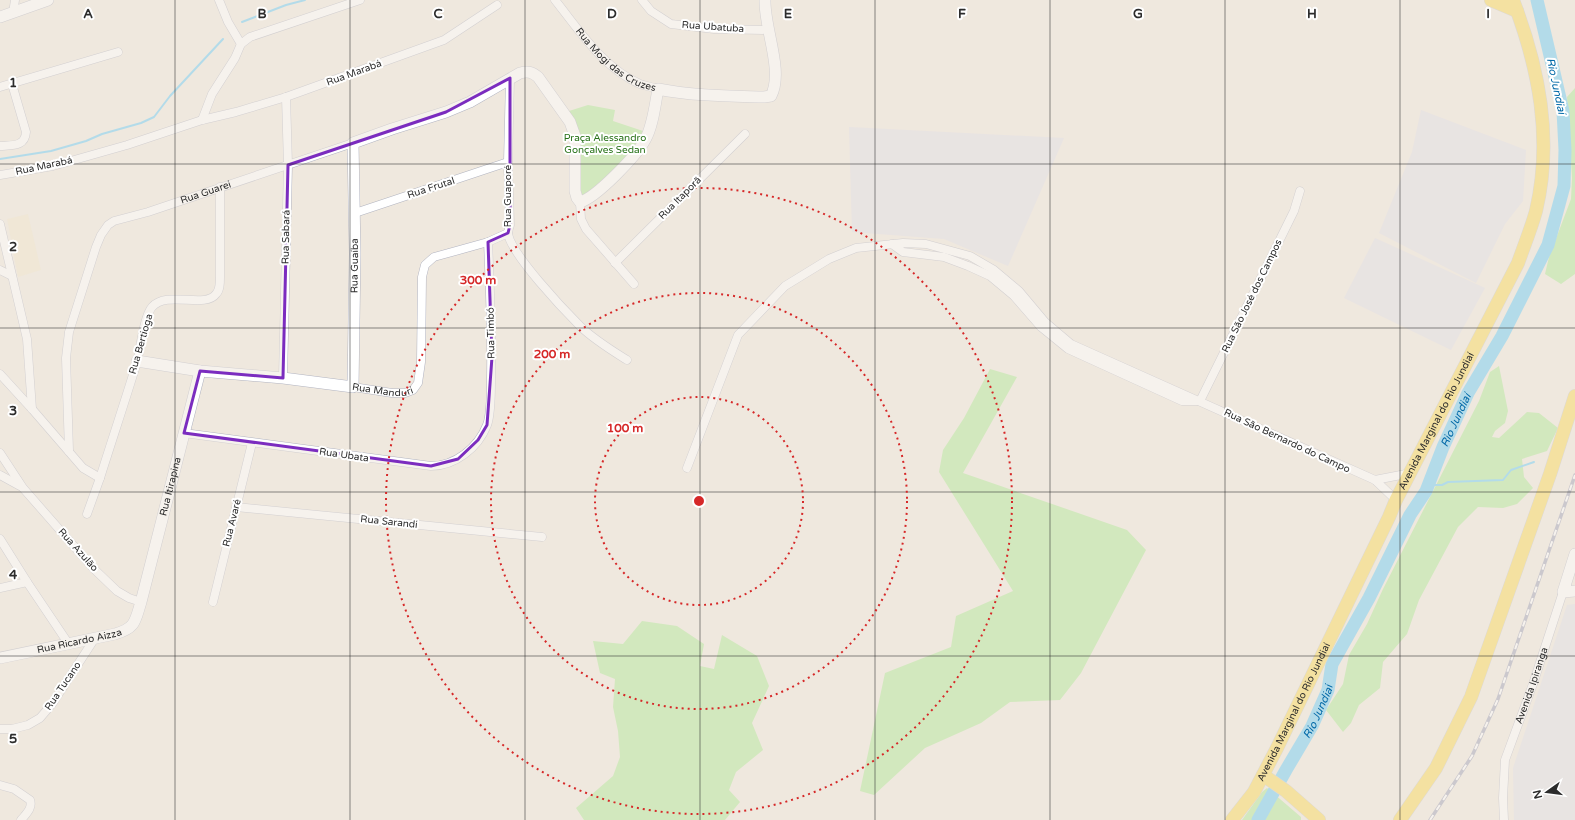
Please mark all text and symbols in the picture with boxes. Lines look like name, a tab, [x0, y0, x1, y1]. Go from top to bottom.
text: A	[83, 6, 93, 22]
text: B	[257, 6, 267, 22]
text: C	[433, 6, 443, 22]
text: D	[607, 6, 617, 22]
text: E	[784, 6, 792, 22]
text: F	[958, 6, 966, 22]
text: G	[1133, 6, 1143, 22]
text: H	[1307, 6, 1317, 22]
text: I	[1486, 6, 1490, 22]
street label: Rua Ubatuba	[681, 19, 745, 35]
street label: Rua Mogi das Cruzes	[573, 25, 657, 94]
street label: Rua Marabá	[325, 57, 383, 89]
water label: Rio Jundiaí	[1544, 57, 1569, 118]
text: 1	[9, 75, 17, 91]
park label: Praça Alessandro Gonçalves Sedan	[564, 132, 646, 156]
street label: Rua Marabá	[14, 154, 74, 178]
street label: Rua Guaporé	[502, 164, 514, 227]
street label: Rua Itaporã	[656, 174, 704, 222]
street label: Rua Frutal	[406, 175, 456, 201]
street label: Rua Guarei	[179, 178, 233, 207]
street label: Rua Sabará	[280, 210, 292, 264]
street label: Rua São José dos Campos	[1219, 237, 1285, 355]
street label: Rua Guaíba	[348, 238, 361, 293]
text: 2	[9, 239, 17, 255]
text: 300 m	[460, 273, 496, 287]
street label: Rua Timbó	[485, 307, 497, 359]
street label: Rua Bertioga	[127, 312, 155, 376]
text: 200 m	[534, 347, 570, 361]
street label: Avenida Marginal do Rio Jundiaí	[1396, 350, 1477, 492]
street label: Rua Manduri	[351, 381, 415, 399]
water label: Rio Jundiaí	[1438, 389, 1474, 449]
text: 3	[9, 403, 17, 419]
street label: Rua São Bernardo do Campo	[1222, 406, 1352, 476]
text: 100 m	[607, 421, 643, 435]
street label: Rua Ubata	[318, 446, 370, 464]
street label: Rua Itirapina	[157, 456, 184, 517]
centre of rings	[692, 494, 706, 508]
street label: Rua Avaré	[220, 498, 244, 548]
street label: Rua Sarandi	[360, 513, 418, 531]
street label: Rua Azulão	[55, 526, 101, 574]
text: 4	[9, 567, 18, 583]
street label: Rua Ricardo Aizza	[36, 626, 123, 656]
street label: Avenida Marginal do Rio Jundiaí	[1255, 640, 1333, 783]
street label: Avenida Ipiranga	[1513, 646, 1550, 726]
street label: Rua Tucano	[42, 659, 84, 713]
water label: Rio Jundiaí	[1300, 682, 1336, 741]
text: 5	[9, 731, 17, 747]
north arrow	[1527, 772, 1567, 812]
text: N	[1530, 788, 1545, 800]

